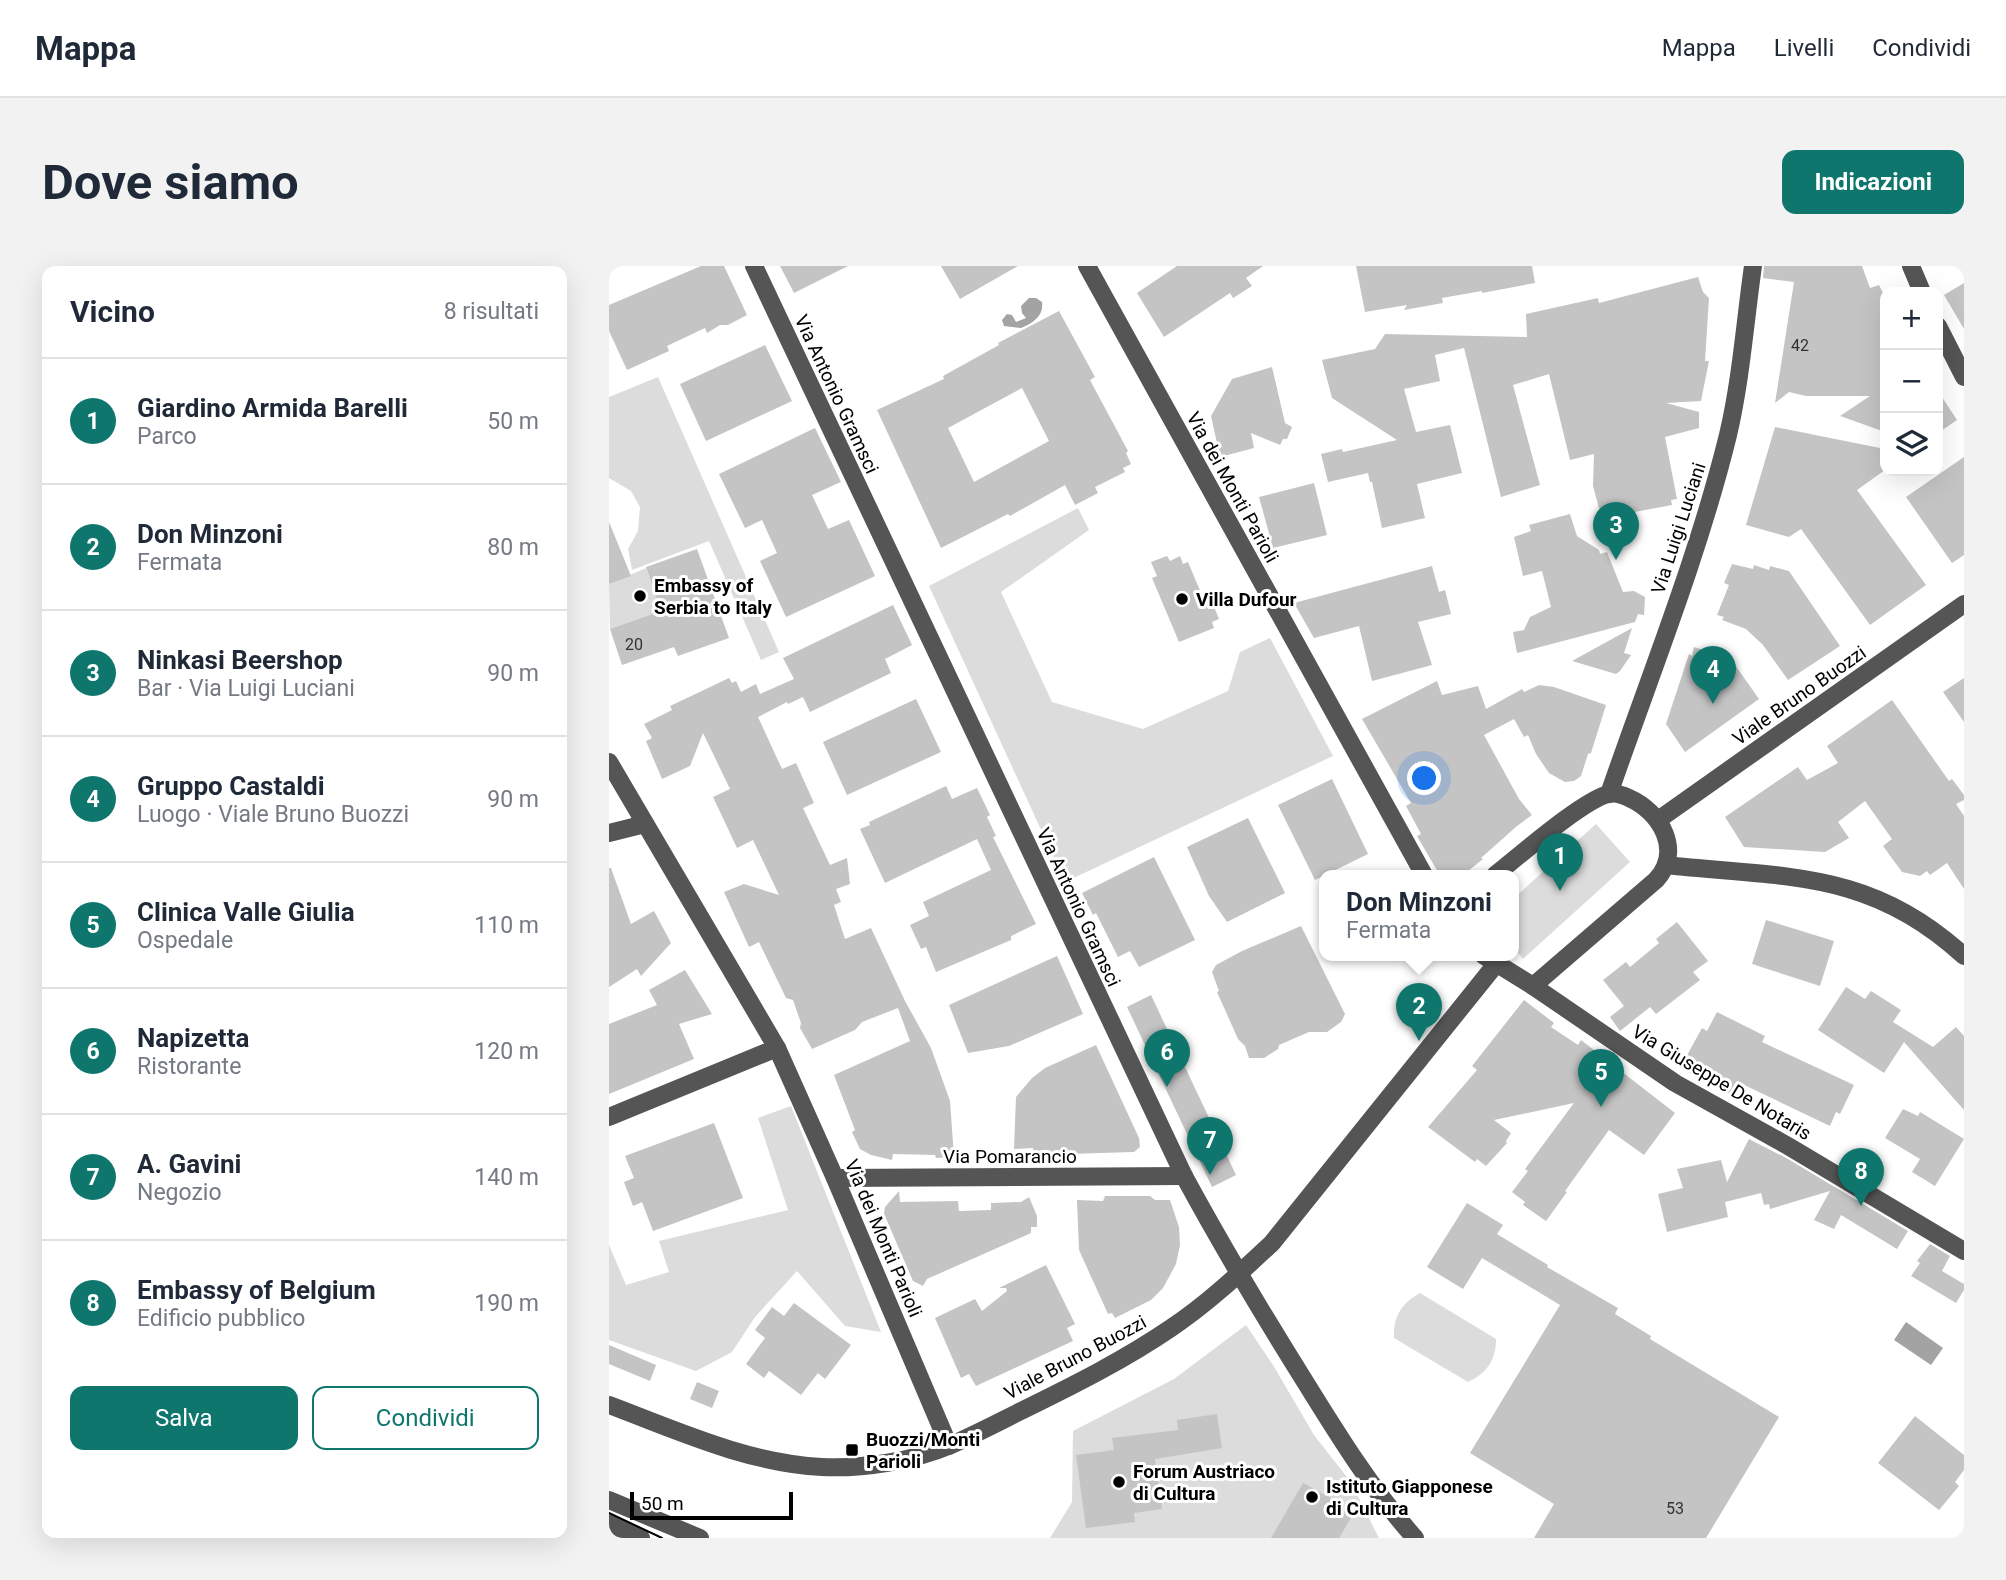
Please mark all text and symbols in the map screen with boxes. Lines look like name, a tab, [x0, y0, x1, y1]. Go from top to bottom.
text: Mappa	[35, 29, 136, 68]
text: Mappa	[1662, 34, 1736, 62]
text: Livelli	[1774, 34, 1834, 62]
text: Condividi	[1872, 34, 1971, 62]
button: Indicazioni	[1782, 150, 1964, 214]
text: Dove siamo	[42, 154, 299, 211]
map controls	[1880, 287, 1943, 476]
button: +	[1880, 287, 1943, 350]
text: Vicino	[70, 294, 155, 329]
text: 8 risultati	[444, 298, 539, 325]
street label: Via Antonio Gramsci	[790, 311, 883, 477]
house number: 42	[1791, 336, 1809, 355]
button: −	[1880, 350, 1943, 413]
text: Giardino Armida Barelli	[137, 393, 408, 423]
text: 1	[86, 408, 100, 435]
text: 50 m	[487, 408, 539, 435]
street label: Via dei Monti Parioli	[1182, 408, 1284, 567]
button: layers	[1880, 413, 1943, 476]
text: Parco	[137, 423, 197, 450]
street label: Via Luigi Luciani	[1646, 459, 1711, 597]
pin: 3	[1593, 502, 1639, 560]
text: Don Minzoni	[137, 519, 283, 549]
text: 2	[86, 534, 100, 561]
text: 80 m	[487, 534, 539, 561]
text: Fermata	[137, 549, 222, 576]
place label: Embassy of Serbia to Italy	[654, 574, 772, 619]
marker: Embassy of Serbia to Italy	[632, 588, 648, 604]
place label: Villa Dufour	[1196, 588, 1297, 611]
marker: Villa Dufour	[1174, 591, 1190, 607]
house number: 20	[625, 635, 643, 654]
street label: Viale Bruno Buozzi	[1728, 641, 1870, 750]
text: Ninkasi Beershop	[137, 645, 343, 675]
pin: 4	[1690, 646, 1736, 704]
text: 3	[86, 660, 100, 687]
text: 90 m	[487, 660, 539, 687]
text: Bar · Via Luigi Luciani	[137, 675, 355, 702]
your location	[1407, 761, 1441, 795]
text: Gruppo Castaldi	[137, 771, 325, 801]
text: 4	[86, 786, 100, 813]
text: 90 m	[487, 786, 539, 813]
text: Luogo · Viale Bruno Buozzi	[137, 801, 409, 828]
street label: Via Antonio Gramsci	[1032, 824, 1125, 990]
pin: 1	[1537, 833, 1583, 891]
popup	[1319, 870, 1519, 961]
text: Don Minzoni	[1346, 887, 1492, 917]
text: Clinica Valle Giulia	[137, 897, 355, 927]
text: 5	[86, 912, 100, 939]
text: 110 m	[474, 912, 539, 939]
text: Fermata	[1346, 917, 1431, 944]
text: Ospedale	[137, 927, 233, 954]
pin: 2	[1396, 983, 1442, 1041]
street label: Via Giuseppe De Notaris	[1628, 1020, 1815, 1145]
text: Napizetta	[137, 1023, 249, 1053]
pin: 6	[1144, 1029, 1190, 1087]
text: 6	[86, 1038, 100, 1065]
text: 120 m	[474, 1038, 539, 1065]
pin: 5	[1578, 1049, 1624, 1107]
text: Ristorante	[137, 1053, 241, 1080]
pin: 7	[1187, 1117, 1233, 1175]
street label: Via Pomarancio	[943, 1145, 1077, 1168]
pin: 8	[1838, 1148, 1884, 1206]
text: A. Gavini	[137, 1149, 241, 1179]
street label: Via dei Monti Parioli	[840, 1156, 927, 1320]
text: 7	[86, 1164, 100, 1191]
text: 140 m	[474, 1164, 539, 1191]
text: Negozio	[137, 1179, 222, 1206]
text: Embassy of Belgium	[137, 1275, 376, 1305]
text: 8	[86, 1290, 100, 1317]
text: 190 m	[474, 1290, 539, 1317]
text: Edificio pubblico	[137, 1305, 305, 1332]
street label: Viale Bruno Buozzi	[1000, 1310, 1150, 1405]
button: Salva	[70, 1386, 298, 1450]
button: Condividi	[312, 1386, 539, 1450]
place label: Buozzi/Monti Parioli	[866, 1428, 980, 1473]
marker: Buozzi/Monti Parioli	[844, 1442, 860, 1458]
place label: Forum Austriaco di Cultura	[1133, 1460, 1275, 1505]
marker: Forum Austriaco di Cultura	[1111, 1474, 1127, 1490]
place label: Istituto Giapponese di Cultura	[1326, 1475, 1493, 1520]
scale bar	[630, 1489, 793, 1521]
marker: Istituto Giapponese di Cultura	[1304, 1489, 1320, 1505]
text: 50 m	[641, 1492, 684, 1515]
house number: 53	[1666, 1499, 1684, 1518]

